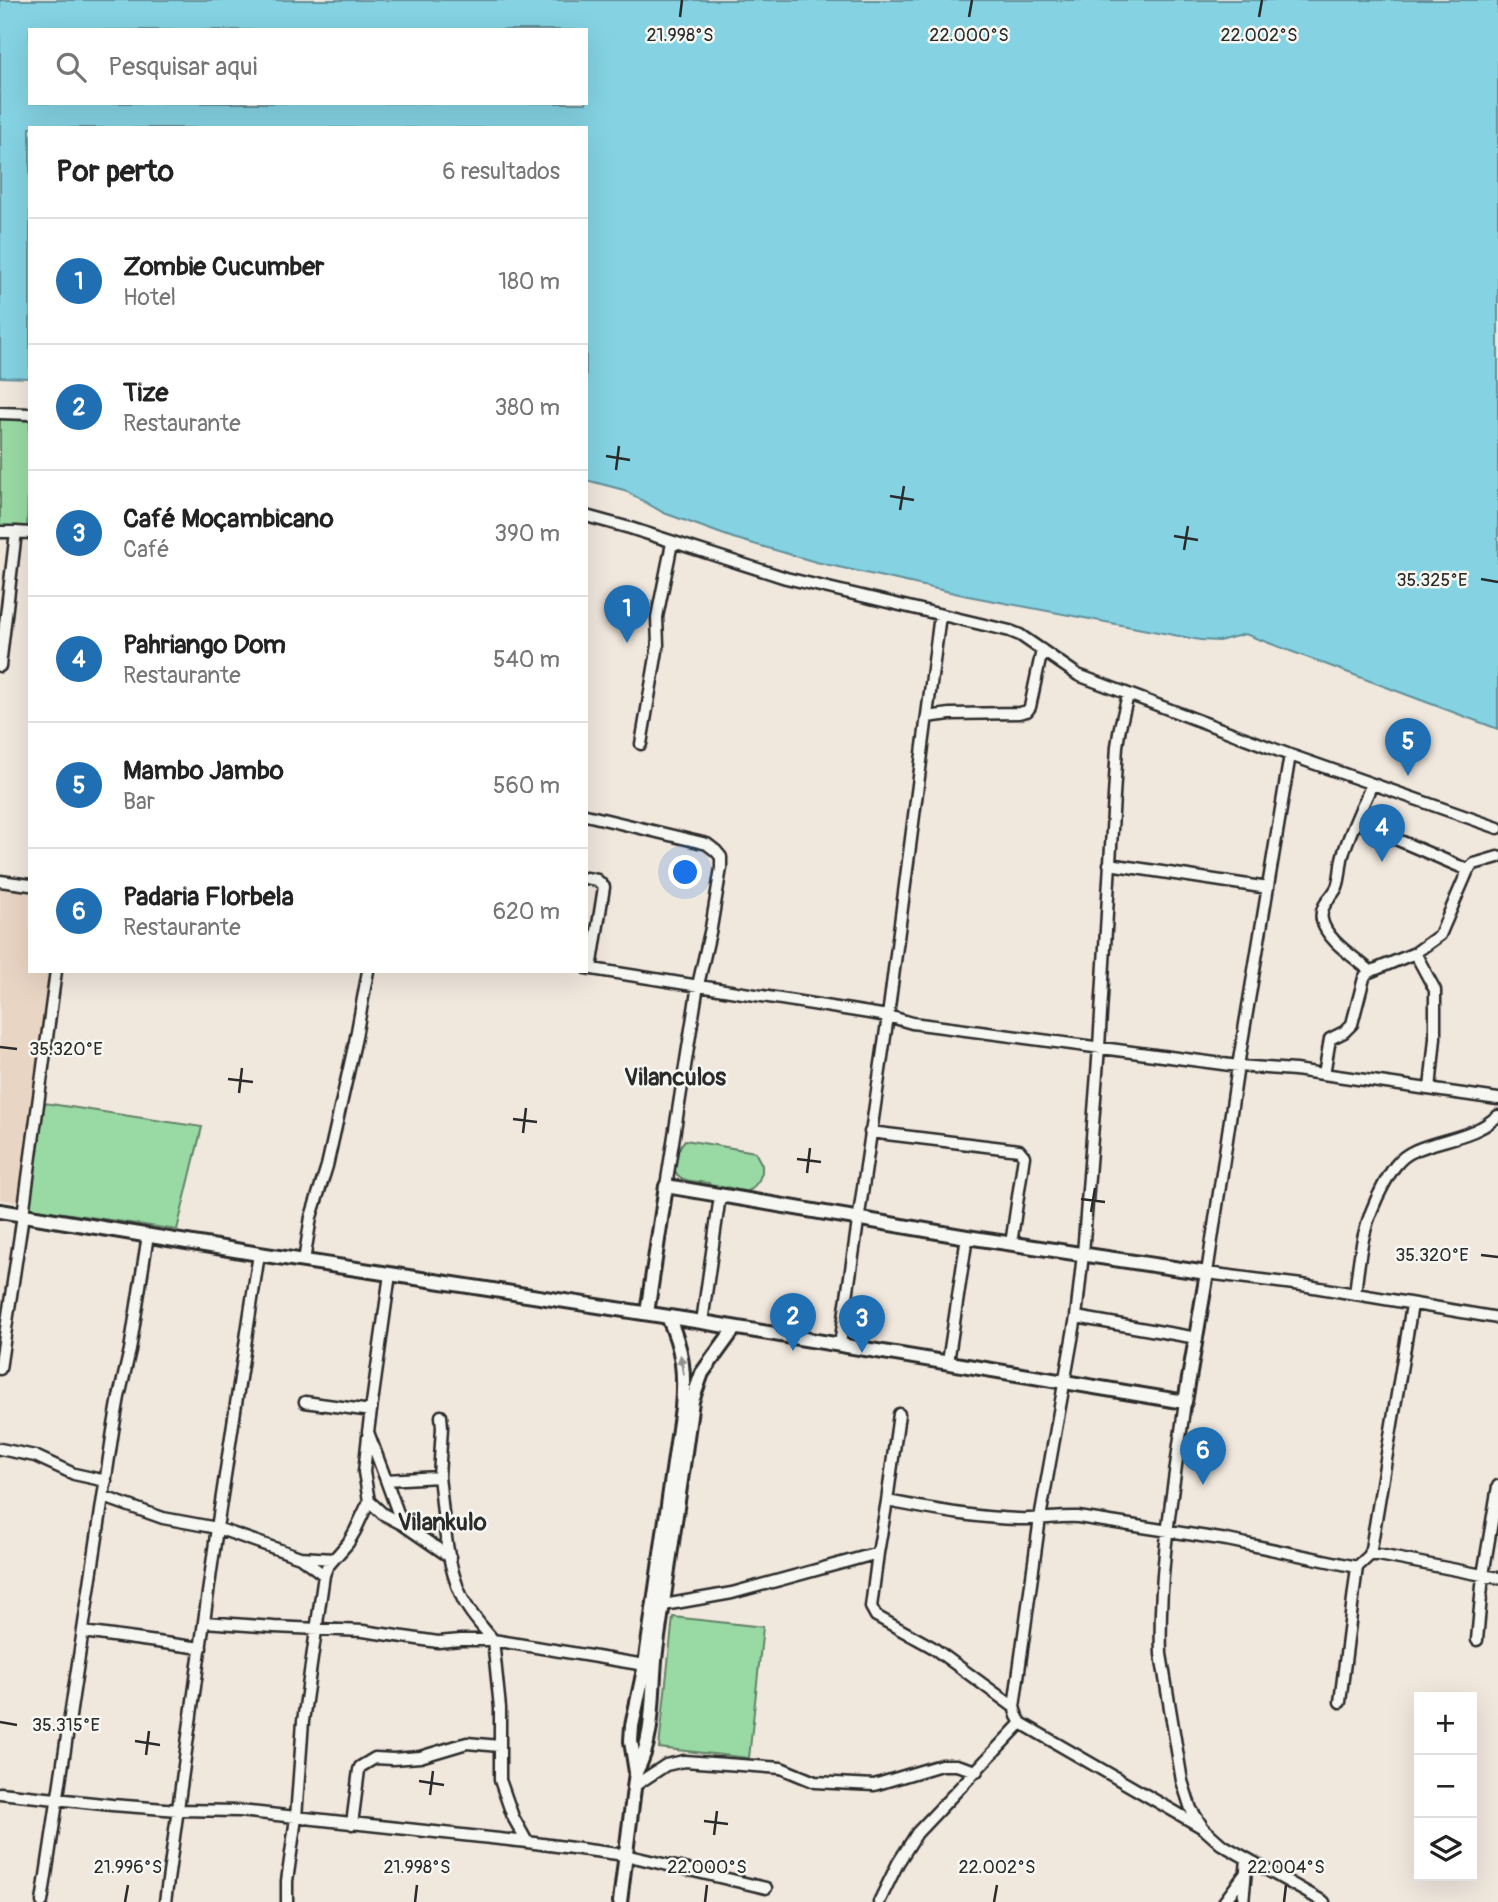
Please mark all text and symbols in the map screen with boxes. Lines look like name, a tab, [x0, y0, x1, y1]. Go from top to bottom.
text: 21.998°S	[646, 24, 714, 47]
text: 22.000°S	[929, 24, 1009, 47]
text: 22.002°S	[1220, 24, 1298, 47]
search box	[28, 28, 588, 105]
icon: search	[52, 48, 90, 86]
text: Pesquisar aqui	[108, 51, 257, 83]
text: Por perto	[56, 153, 174, 190]
text: 6 resultados	[442, 157, 560, 186]
text: Zombie Cucumber	[123, 251, 324, 283]
text: 1	[75, 267, 84, 296]
text: 180 m	[498, 267, 560, 296]
text: Hotel	[123, 283, 176, 312]
text: Tize	[123, 377, 168, 409]
text: 2	[73, 393, 85, 422]
text: 380 m	[494, 393, 560, 422]
text: Restaurante	[123, 409, 241, 438]
text: Café Moçambicano	[123, 503, 334, 535]
text: 3	[73, 519, 85, 548]
text: 390 m	[494, 519, 560, 548]
text: Café	[123, 535, 169, 564]
text: 35.325°E	[1397, 569, 1467, 592]
pin: 1	[604, 585, 650, 643]
text: Pahriango Dom	[123, 629, 286, 661]
text: 4	[72, 645, 86, 674]
text: 540 m	[493, 645, 560, 674]
text: Restaurante	[123, 661, 241, 690]
pin: 5	[1385, 718, 1431, 776]
text: Mambo Jambo	[123, 755, 284, 787]
text: 5	[73, 771, 85, 800]
text: 560 m	[493, 771, 560, 800]
text: Bar	[123, 787, 155, 816]
pin: 4	[1359, 804, 1405, 862]
your location	[668, 855, 702, 889]
text: Padaria Florbela	[123, 881, 294, 913]
text: 6	[72, 897, 86, 926]
text: 620 m	[493, 897, 560, 926]
text: Restaurante	[123, 913, 241, 942]
text: 35.320°E	[29, 1038, 103, 1061]
district label: Vilanculos	[624, 1063, 726, 1092]
text: 35.320°E	[1395, 1244, 1469, 1267]
pin: 2	[770, 1293, 816, 1351]
pin: 3	[839, 1295, 885, 1353]
one-way arrow	[676, 1354, 687, 1376]
pin: 6	[1180, 1427, 1226, 1485]
district label: Vilankulo	[397, 1508, 487, 1537]
map controls	[1414, 1692, 1477, 1881]
button: +	[1414, 1692, 1477, 1755]
text: 35.315°E	[32, 1714, 100, 1737]
button: −	[1414, 1755, 1477, 1818]
button: layers	[1414, 1818, 1477, 1881]
text: 21.996°S	[94, 1856, 162, 1879]
text: 21.998°S	[383, 1856, 451, 1879]
text: 22.000°S	[667, 1856, 747, 1879]
text: 22.002°S	[958, 1856, 1036, 1879]
text: 22.004°S	[1247, 1856, 1325, 1879]

